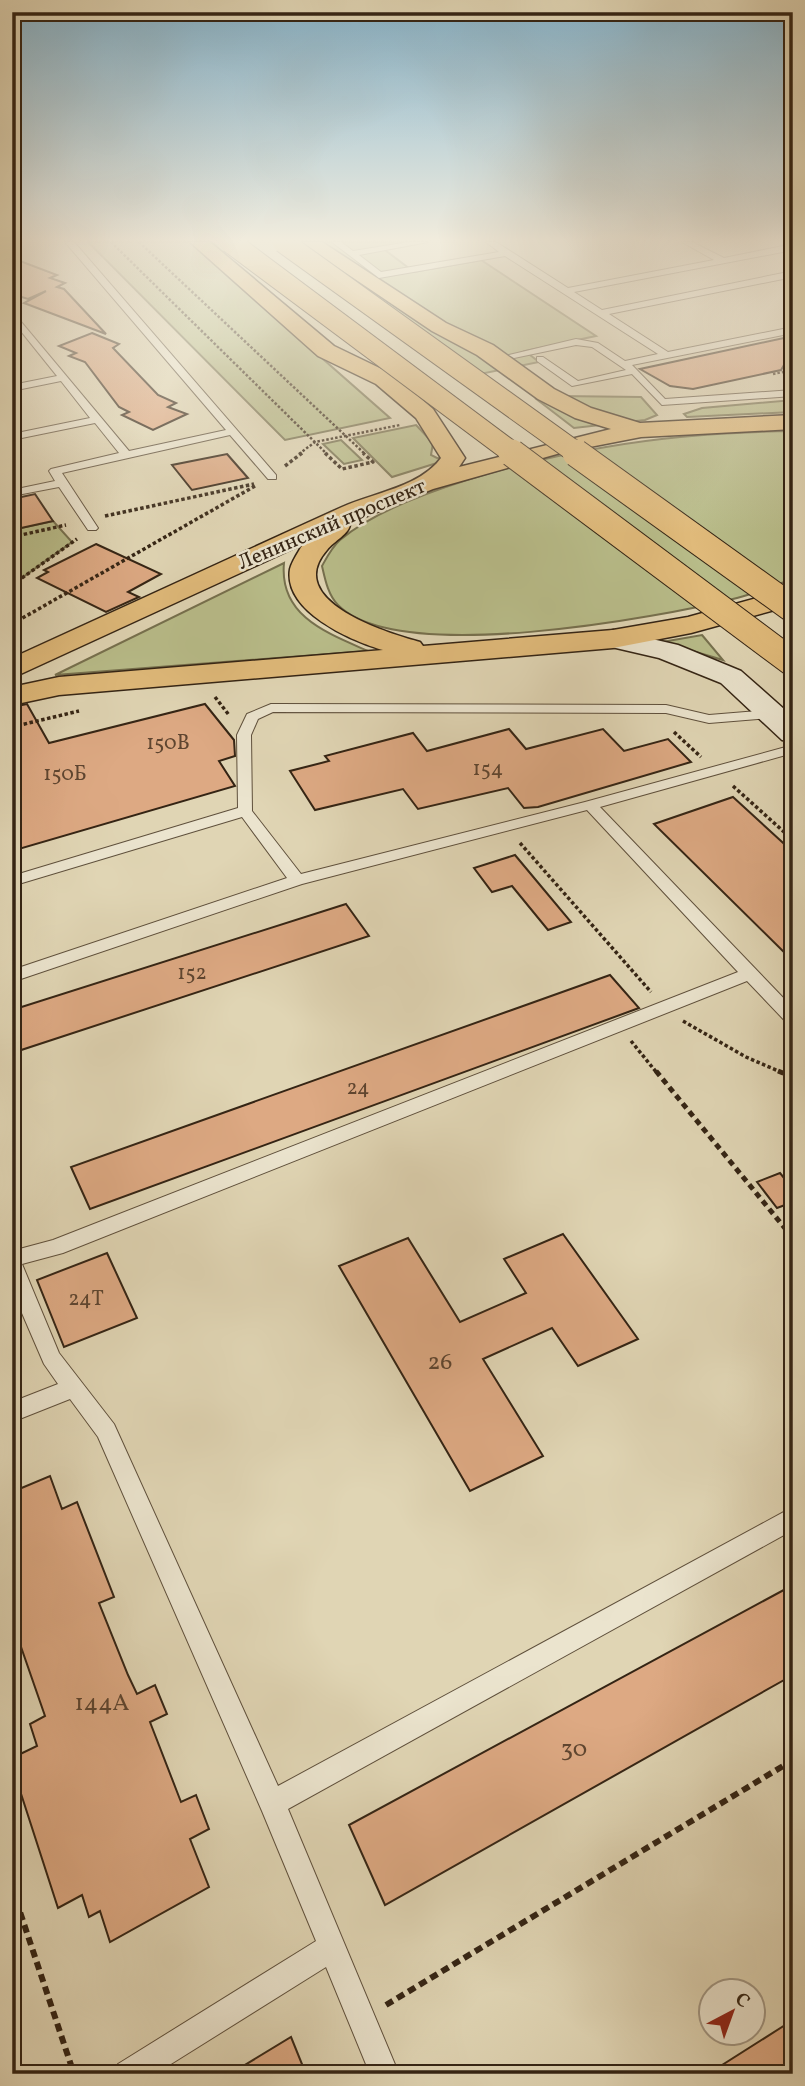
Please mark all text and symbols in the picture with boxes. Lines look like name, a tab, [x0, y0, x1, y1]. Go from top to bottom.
street label: Ленинский проспект	[234, 472, 431, 578]
house number: 150В	[146, 729, 190, 758]
house number: 154	[473, 755, 503, 784]
house number: 150Б	[43, 760, 87, 789]
house number: 152	[177, 959, 207, 988]
house number: 24	[346, 1074, 370, 1103]
house number: 24Т	[68, 1285, 104, 1314]
house number: 26	[427, 1346, 453, 1380]
house number: 144А	[75, 1687, 130, 1721]
house number: 30	[561, 1733, 587, 1767]
north arrow	[696, 1978, 766, 2048]
text: С	[729, 1987, 755, 2014]

